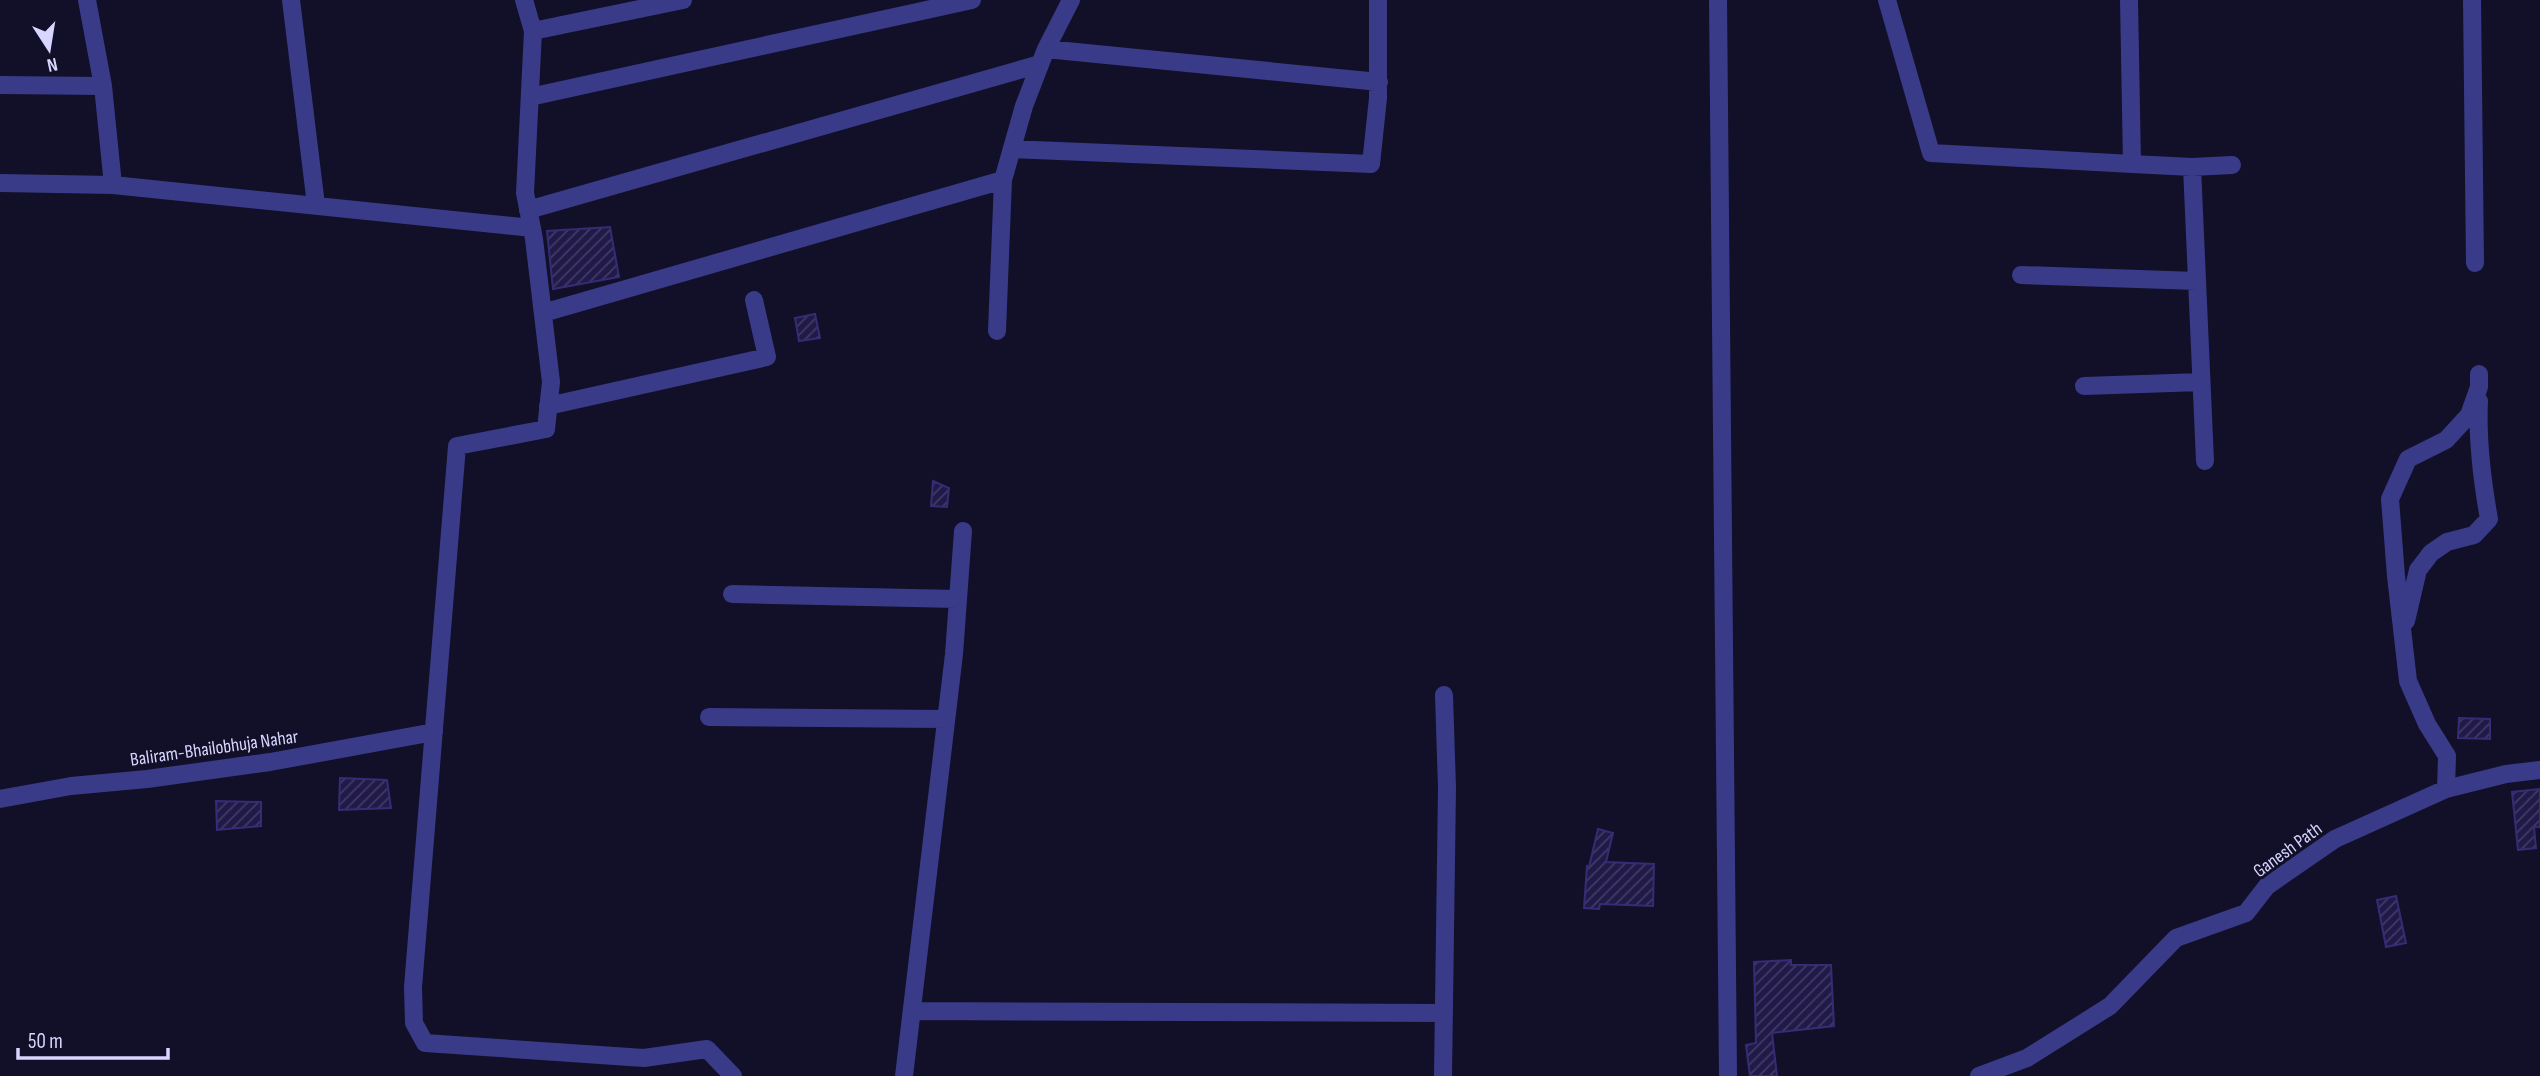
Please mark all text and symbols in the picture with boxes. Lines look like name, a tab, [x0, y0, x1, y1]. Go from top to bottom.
north arrow	[14, 14, 84, 84]
text: N	[45, 52, 60, 76]
street label: Baliram-Bhailobhuja Nahar	[129, 725, 300, 772]
street label: Ganesh Path	[2249, 818, 2327, 883]
scale bar	[18, 1016, 168, 1060]
text: 50 m	[28, 1029, 63, 1054]

